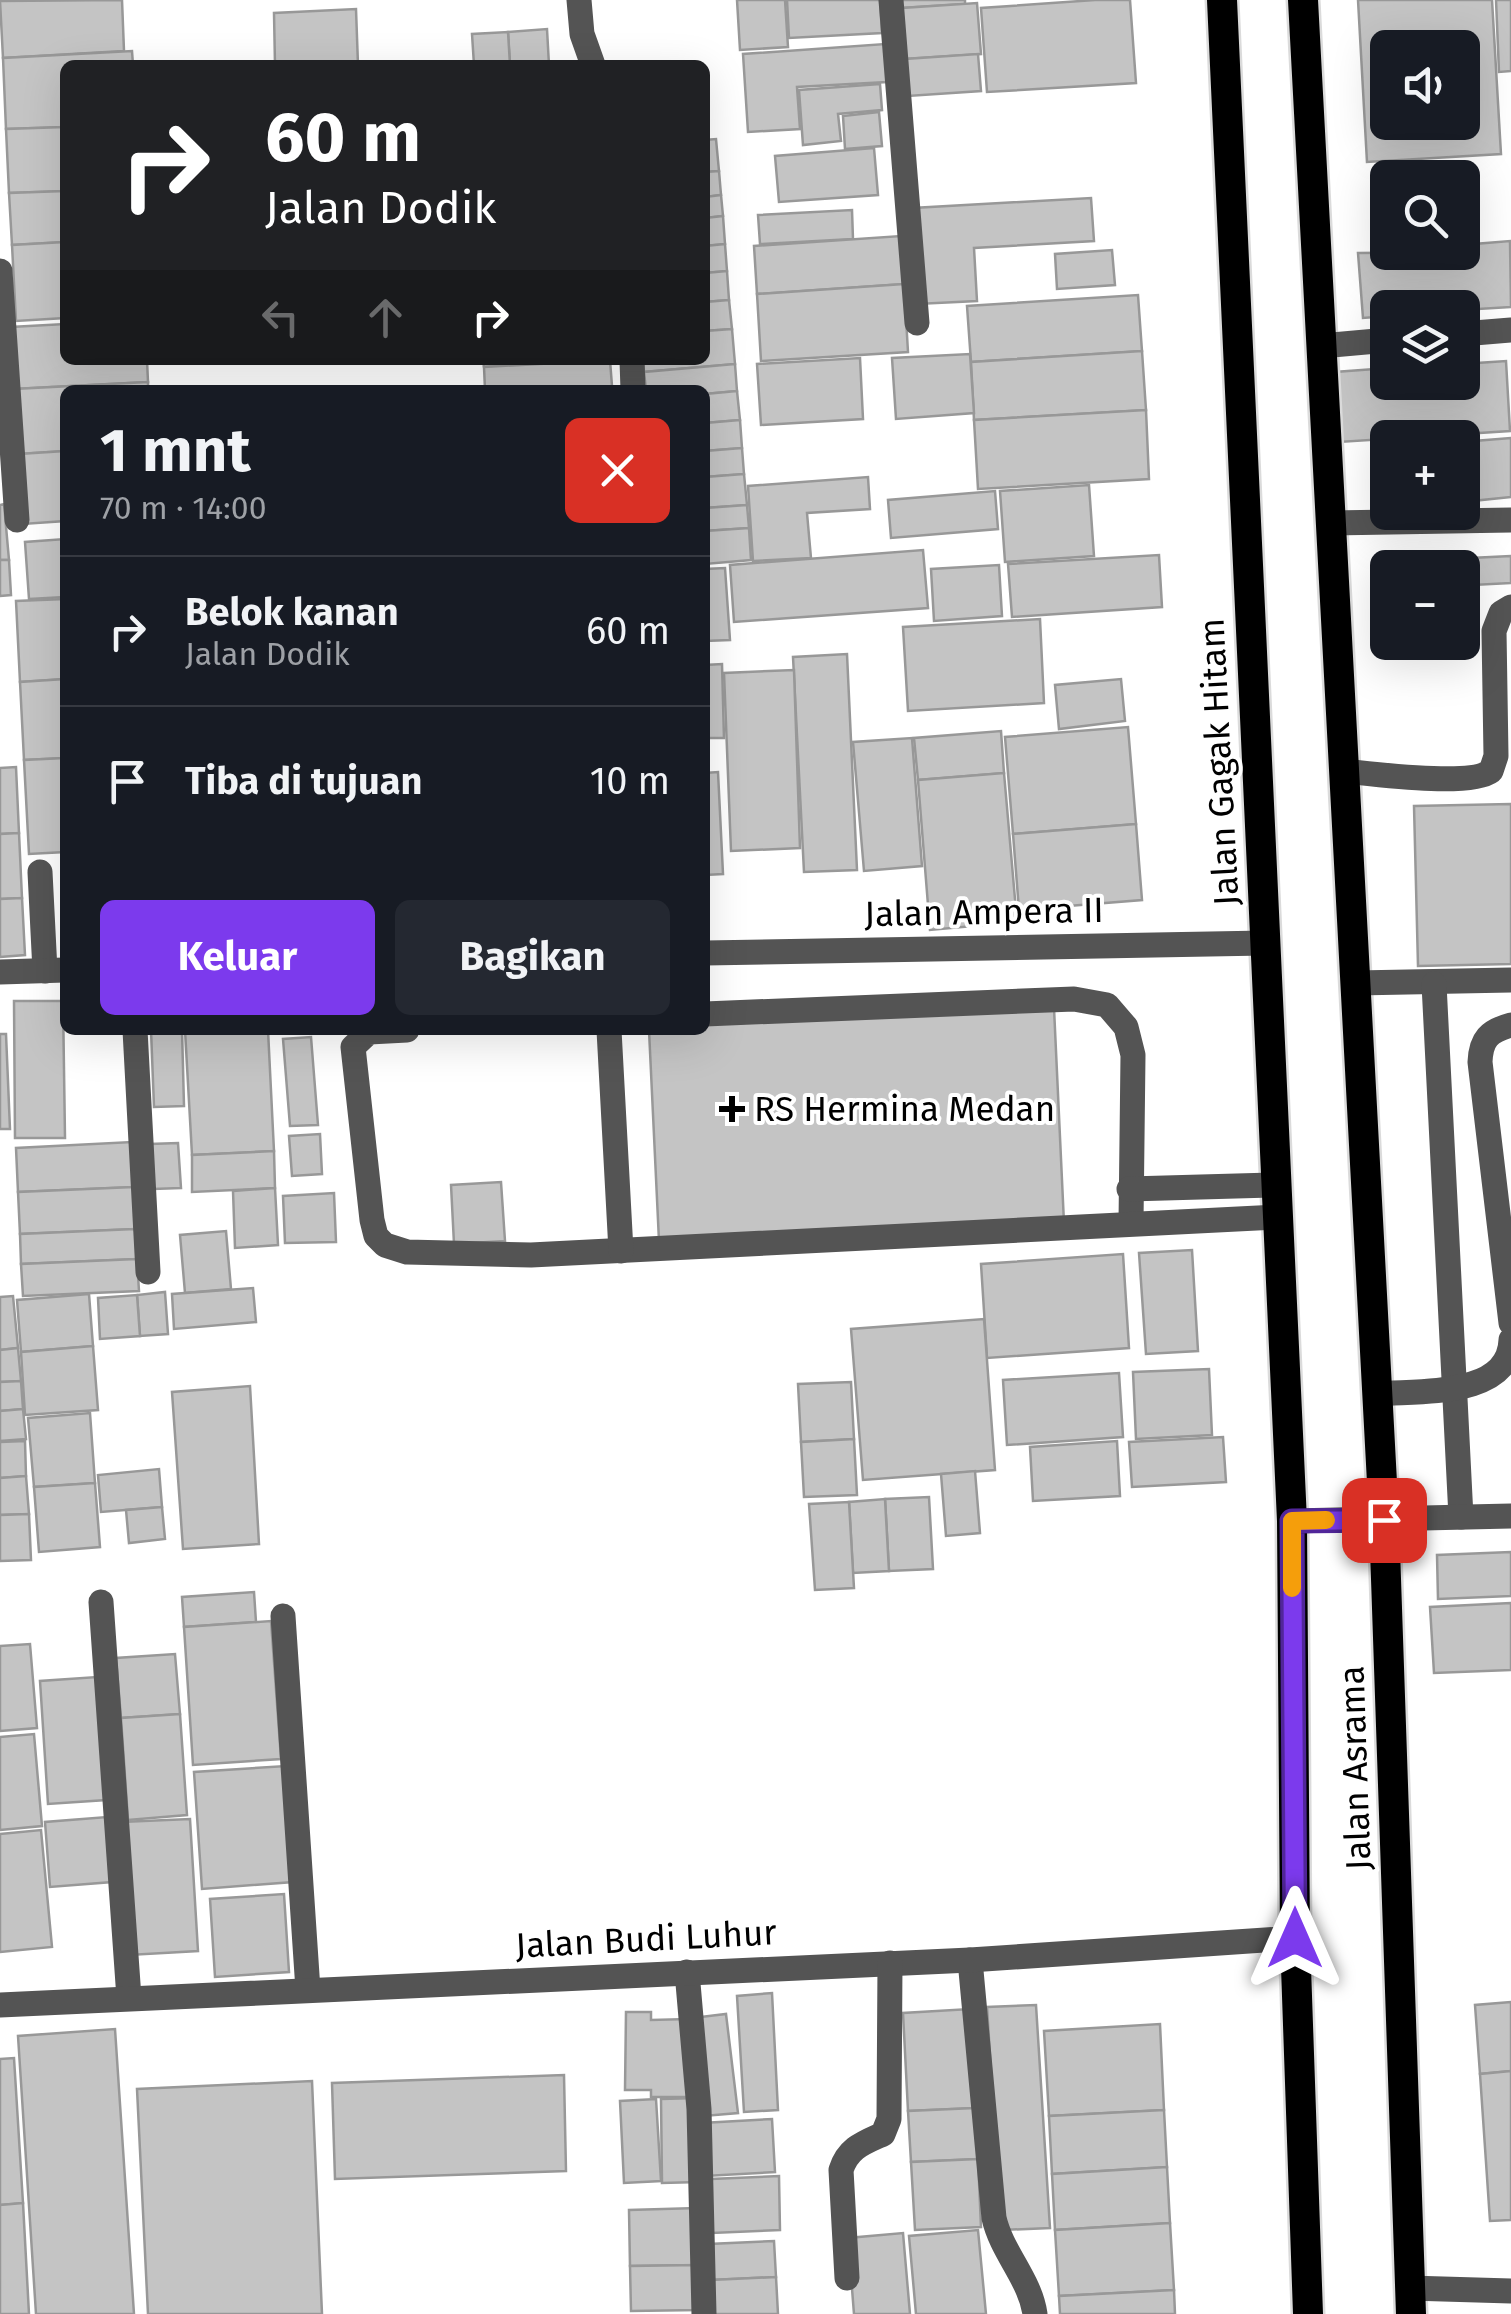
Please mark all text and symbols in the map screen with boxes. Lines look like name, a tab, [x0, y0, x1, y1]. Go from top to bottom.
map controls	[1370, 30, 1480, 660]
button: sound	[1370, 30, 1480, 140]
text: 60 m	[265, 96, 421, 180]
icon: right	[100, 100, 230, 230]
button: search	[1370, 160, 1480, 270]
text: Jalan Dodik	[265, 181, 496, 235]
icon: left	[253, 290, 308, 345]
icon: ahead	[358, 290, 413, 345]
icon: right	[463, 290, 518, 345]
button: layers	[1370, 290, 1480, 400]
text: 1 mnt	[100, 415, 251, 487]
button: close	[565, 418, 670, 523]
button: +	[1370, 420, 1480, 530]
text: 70 m · 14:00	[100, 489, 267, 527]
button: −	[1370, 550, 1480, 660]
text: Belok kanan	[185, 589, 399, 635]
icon: right	[100, 604, 155, 659]
text: 60 m	[586, 608, 670, 654]
street label: Jalan Gagak Hitam	[1190, 617, 1248, 907]
text: Jalan Dodik	[185, 635, 350, 673]
icon: arrive	[100, 754, 155, 809]
text: Tiba di tujuan	[185, 758, 422, 804]
text: 10 m	[590, 758, 670, 804]
street label: Jalan Ampera II	[864, 889, 1104, 935]
button: Keluar	[100, 900, 375, 1015]
button: Bagikan	[395, 900, 670, 1015]
place label: RS Hermina Medan	[754, 1088, 1055, 1130]
marker: RS Hermina Medan	[719, 1096, 745, 1122]
pin	[1342, 1478, 1427, 1563]
icon: arrive	[1357, 1493, 1412, 1548]
street label: Jalan Asrama	[1330, 1665, 1380, 1871]
position arrow	[1243, 1886, 1347, 1990]
street label: Jalan Budi Luhur	[514, 1911, 778, 1967]

